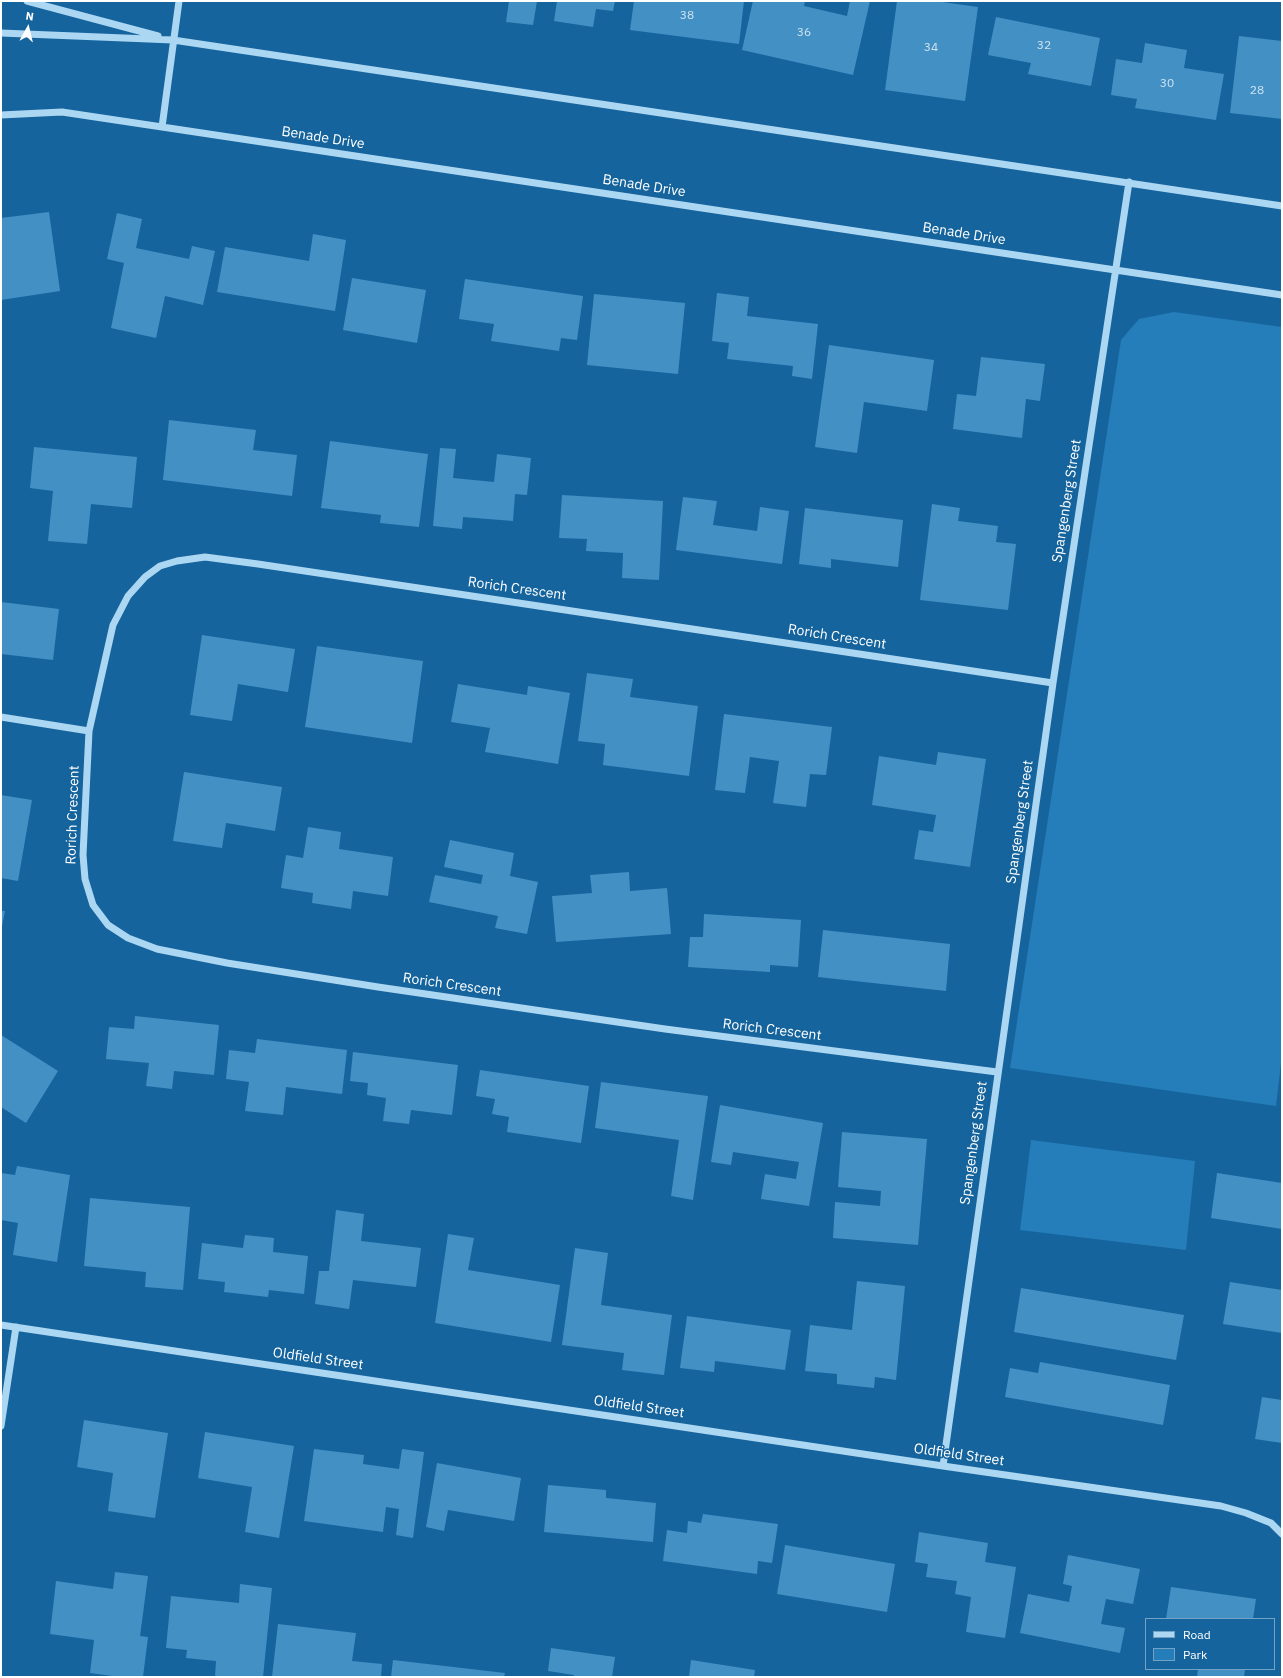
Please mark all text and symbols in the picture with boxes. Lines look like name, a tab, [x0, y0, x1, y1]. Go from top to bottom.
north arrow	[8, 8, 48, 48]
text: N	[25, 9, 35, 24]
house number: 38	[680, 9, 694, 23]
house number: 36	[797, 26, 811, 40]
house number: 32	[1037, 39, 1051, 53]
house number: 34	[924, 41, 938, 55]
house number: 30	[1160, 77, 1174, 91]
house number: 28	[1250, 84, 1264, 98]
street label: Benade Drive	[280, 123, 366, 153]
street label: Benade Drive	[601, 171, 687, 201]
street label: Benade Drive	[921, 219, 1007, 249]
street label: Spangenberg Street	[1049, 438, 1085, 564]
street label: Rorich Crescent	[467, 574, 567, 604]
street label: Rorich Crescent	[787, 621, 887, 653]
street label: Spangenberg Street	[1003, 759, 1037, 885]
street label: Rorich Crescent	[63, 765, 83, 865]
street label: Rorich Crescent	[402, 970, 502, 1000]
street label: Rorich Crescent	[722, 1016, 822, 1044]
street label: Spangenberg Street	[957, 1080, 991, 1206]
street label: Oldfield Street	[272, 1344, 364, 1374]
street label: Oldfield Street	[593, 1392, 685, 1422]
street label: Oldfield Street	[913, 1440, 1005, 1470]
legend	[1145, 1618, 1275, 1670]
text: Road	[1183, 1627, 1211, 1642]
text: Park	[1183, 1647, 1207, 1662]

